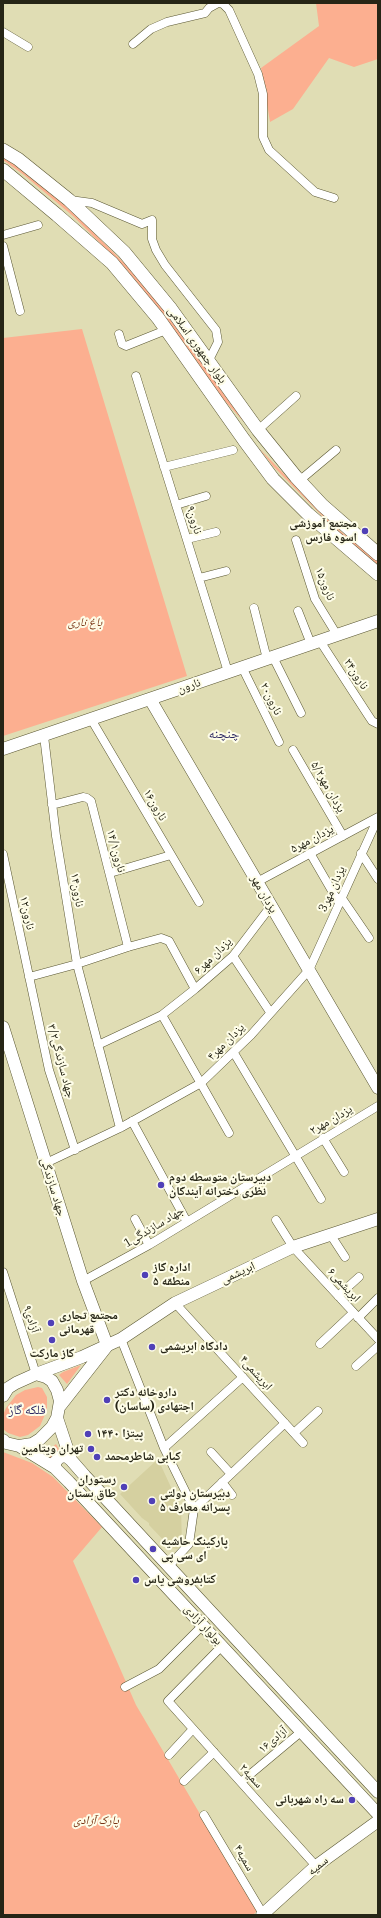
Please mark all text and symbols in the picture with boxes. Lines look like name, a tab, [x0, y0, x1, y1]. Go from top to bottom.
street label: بلوار جمهوری اسلامی	[164, 304, 230, 386]
street label: نارون۹	[183, 504, 205, 536]
place label: مجتمع آموزشی اسوه فارس	[290, 517, 357, 545]
marker: مجتمع آموزشی اسوه فارس	[360, 526, 370, 536]
street label: نارون۱۵	[312, 565, 338, 603]
park label: باغ ناری	[68, 616, 102, 630]
street label: نارون۲۴	[341, 656, 371, 692]
street label: نارون	[175, 675, 203, 697]
street label: نارون۲۰	[257, 680, 285, 718]
district label: چنچنه	[209, 726, 239, 742]
street label: ۵/۲یزدان مهر	[308, 759, 348, 815]
street label: نارون۱۶	[140, 787, 170, 823]
street label: یزدان مهر۵	[288, 822, 336, 856]
street label: ۱۴/۱نارون	[103, 828, 129, 874]
street label: 3یزدان مهر	[316, 864, 348, 914]
street label: نارون۱۴	[67, 872, 87, 908]
street label: یزدان مهر	[247, 872, 281, 916]
street label: نارون۱۲	[16, 895, 38, 931]
street label: یزدان مهر۶	[191, 935, 235, 977]
street label: یزدان مهر۴	[204, 1020, 248, 1064]
street label: ۳/۲جهاد سازندگی	[44, 1022, 78, 1100]
street label: یزدان مهر۲	[307, 1102, 355, 1138]
street label: جهاد سازندگی	[37, 1156, 69, 1218]
place label: دبیرستان متوسطه دوم نظری دخترانه آیندگان	[169, 1171, 271, 1199]
marker: دبیرستان متوسطه دوم نظری دخترانه آیندگان	[156, 1180, 166, 1190]
street label: 1جهاد سازندگی	[121, 1203, 187, 1251]
street label: ابریشمی	[219, 1259, 257, 1287]
place label: اداره گاز منطقه ۵	[153, 1261, 191, 1289]
street label: ابریشمی۶	[325, 1265, 363, 1305]
marker: اداره گاز منطقه ۵	[140, 1270, 150, 1280]
street label: آزادی۹	[20, 1303, 42, 1335]
place label: مجتمع تجاری قهرمانی	[59, 1309, 118, 1337]
marker: مجتمع تجاری قهرمانی	[46, 1318, 56, 1328]
marker: گاز مارکت	[47, 1335, 57, 1345]
place label: دادگاه ابریشمی	[160, 1340, 228, 1354]
marker: دادگاه ابریشمی	[147, 1342, 157, 1352]
place label: گاز مارکت	[30, 1347, 74, 1361]
street label: ابریشمی۴	[237, 1353, 275, 1393]
place label: داروخانه دکتر اجتهادی (ساسان)	[115, 1386, 194, 1414]
marker: داروخانه دکتر اجتهادی (ساسان)	[102, 1395, 112, 1405]
district label: فلکه گاز	[8, 1402, 46, 1418]
place label: پیتزا ۱۴۴۰	[96, 1427, 143, 1441]
marker: پیتزا ۱۴۴۰	[83, 1429, 93, 1439]
place label: تهران ویتامین	[21, 1442, 83, 1456]
marker: تهران ویتامین	[86, 1444, 96, 1454]
place label: کبابی شاطرمحمد	[105, 1450, 181, 1464]
marker: کبابی شاطرمحمد	[92, 1452, 102, 1462]
place label: رستوران طاق بستان	[67, 1473, 116, 1501]
marker: رستوران طاق بستان	[119, 1482, 129, 1492]
place label: دبیرستان دولتی پسرانه معارف ۵	[160, 1487, 230, 1515]
marker: دبیرستان دولتی پسرانه معارف ۵	[147, 1496, 157, 1506]
place label: پارکینگ حاشیه ای سی پی	[161, 1535, 228, 1563]
marker: پارکینگ حاشیه ای سی پی	[148, 1544, 158, 1554]
place label: کتابفروشی یاس	[144, 1573, 216, 1587]
marker: کتابفروشی یاس	[131, 1575, 141, 1585]
street label: بولوار آزادی	[181, 1602, 225, 1648]
street label: آزادی۱۶	[256, 1724, 290, 1756]
street label: ۲سمیه	[236, 1761, 266, 1791]
place label: سه راه شهربانی	[275, 1793, 344, 1807]
marker: سه راه شهربانی	[347, 1795, 357, 1805]
park label: پارک آزادی	[73, 1814, 119, 1828]
street label: سمیه۴	[231, 1842, 257, 1874]
street label: سمیه	[305, 1853, 331, 1879]

